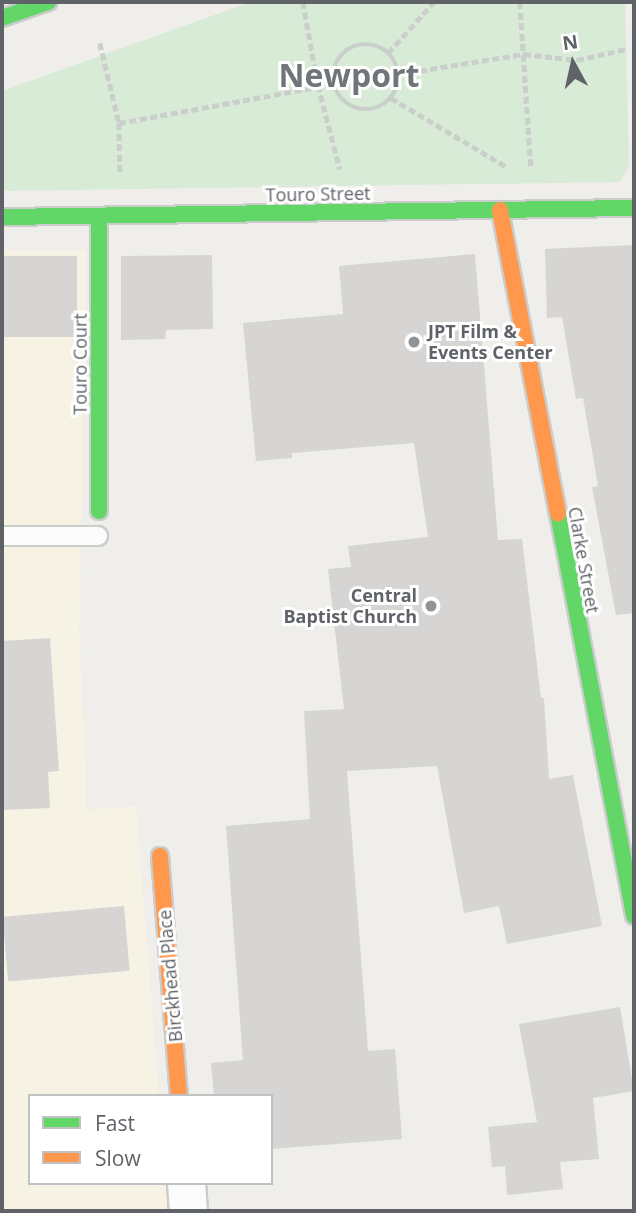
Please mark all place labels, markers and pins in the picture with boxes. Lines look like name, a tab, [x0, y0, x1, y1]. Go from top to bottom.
place label: JPT Film & Events Center	[428, 321, 553, 364]
marker: JPT Film & Events Center	[406, 334, 422, 350]
place label: Central Baptist Church	[284, 585, 417, 628]
marker: Central Baptist Church	[423, 598, 439, 614]

